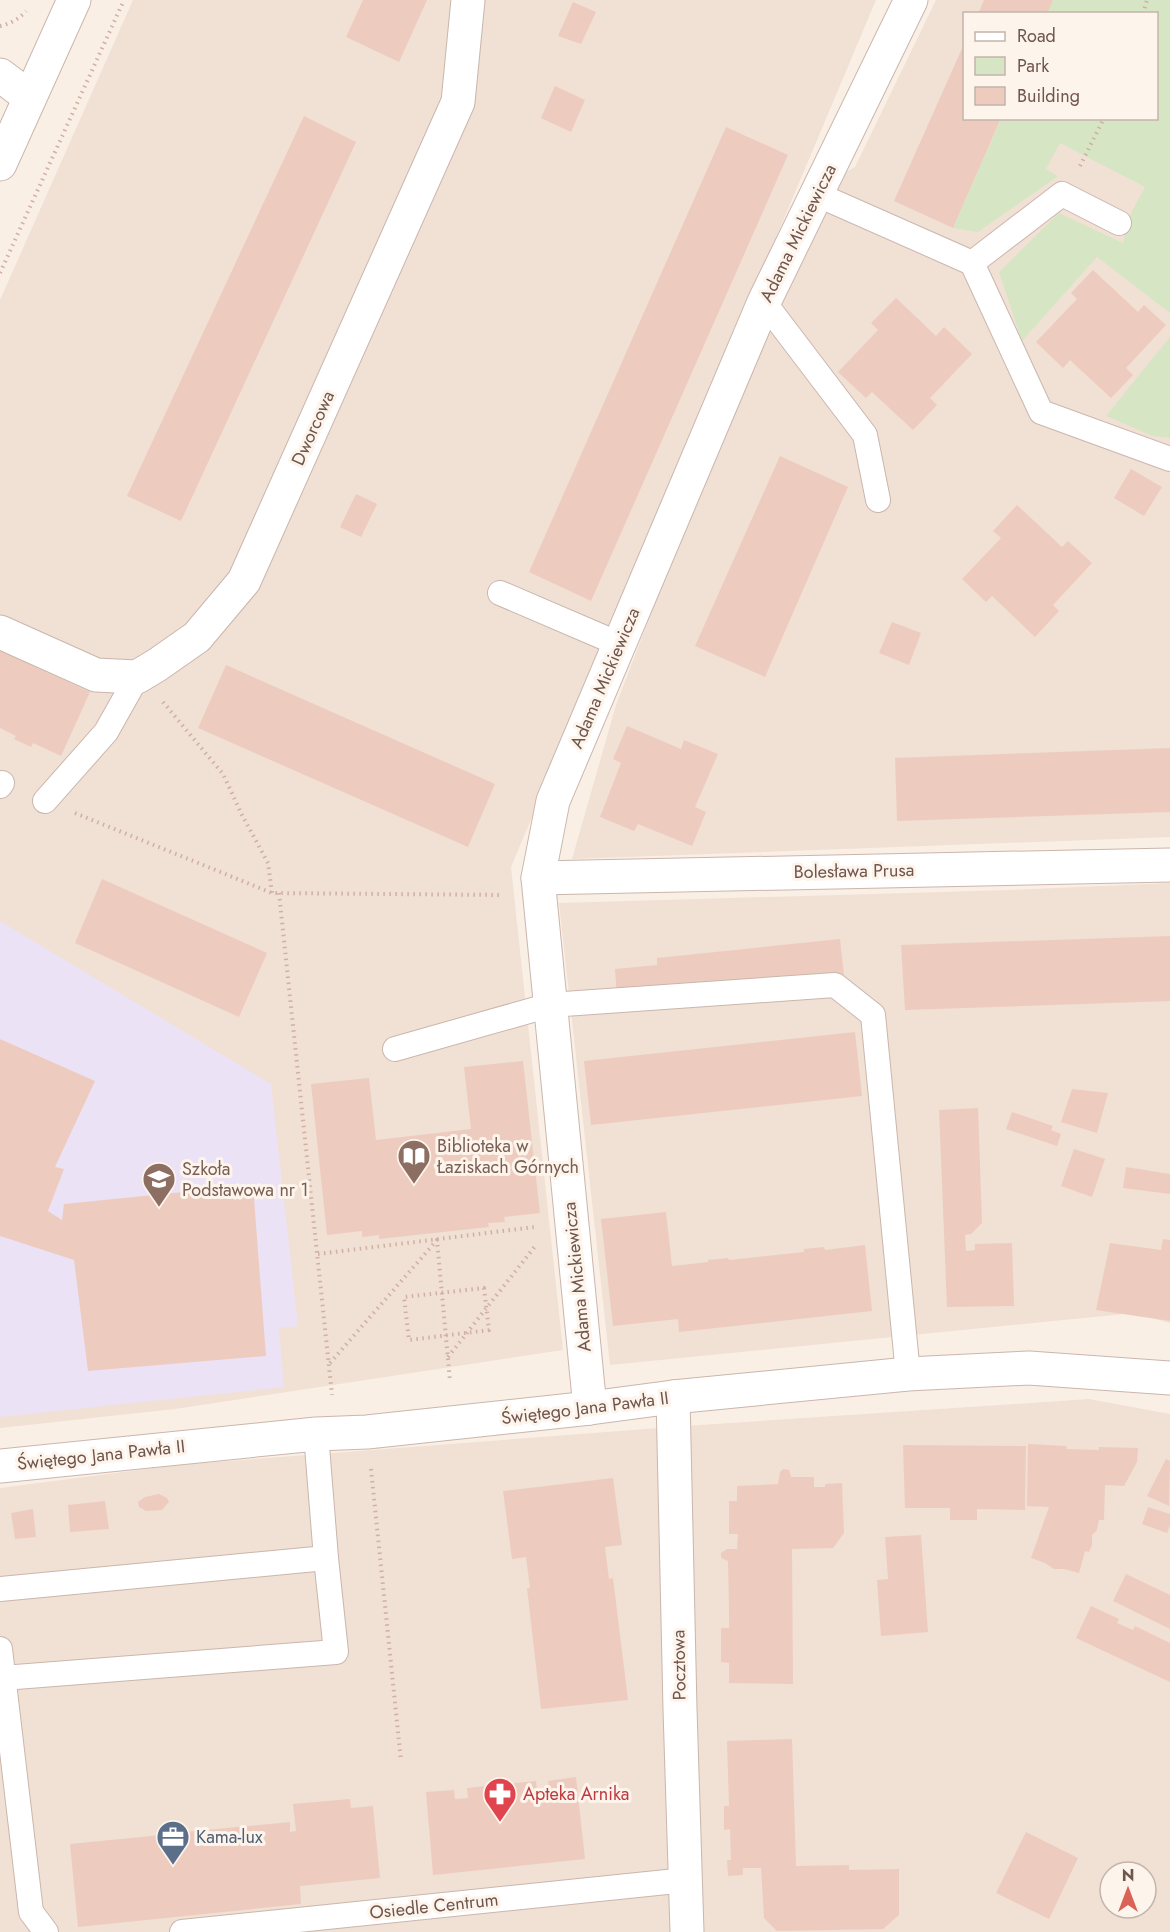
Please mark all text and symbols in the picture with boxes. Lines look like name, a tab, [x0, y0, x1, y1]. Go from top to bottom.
legend	[963, 12, 1158, 120]
text: Road	[1017, 23, 1056, 49]
text: Park	[1017, 53, 1049, 79]
text: Building	[1017, 83, 1080, 109]
street label: Adama Mickiewicza	[753, 160, 843, 306]
street label: Dworcowa	[285, 386, 341, 470]
street label: Adama Mickiewicza	[564, 604, 646, 752]
street label: Bolesława Prusa	[793, 857, 915, 885]
place label: Biblioteka w Łaziskach Górnych	[436, 1133, 579, 1180]
library icon: Biblioteka w Łaziskach Górnych	[396, 1138, 432, 1185]
place label: Szkoła Podstawowa nr 1	[182, 1156, 309, 1203]
school or university icon: Szkoła Podstawowa nr 1	[141, 1161, 177, 1208]
street label: Adama Mickiewicza	[556, 1201, 598, 1353]
street label: Świętego Jana Pawła II	[500, 1385, 670, 1431]
street label: Świętego Jana Pawła II	[16, 1433, 186, 1477]
street label: Pocztowa	[665, 1629, 693, 1701]
pharmacy icon: Apteka Arnika	[482, 1776, 518, 1823]
place label: Apteka Arnika	[523, 1781, 629, 1807]
office icon: Kama-lux	[155, 1819, 191, 1866]
place label: Kama-lux	[196, 1824, 263, 1850]
north arrow	[1098, 1860, 1158, 1920]
text: N	[1122, 1864, 1134, 1887]
street label: Osiedle Centrum	[368, 1886, 500, 1926]

